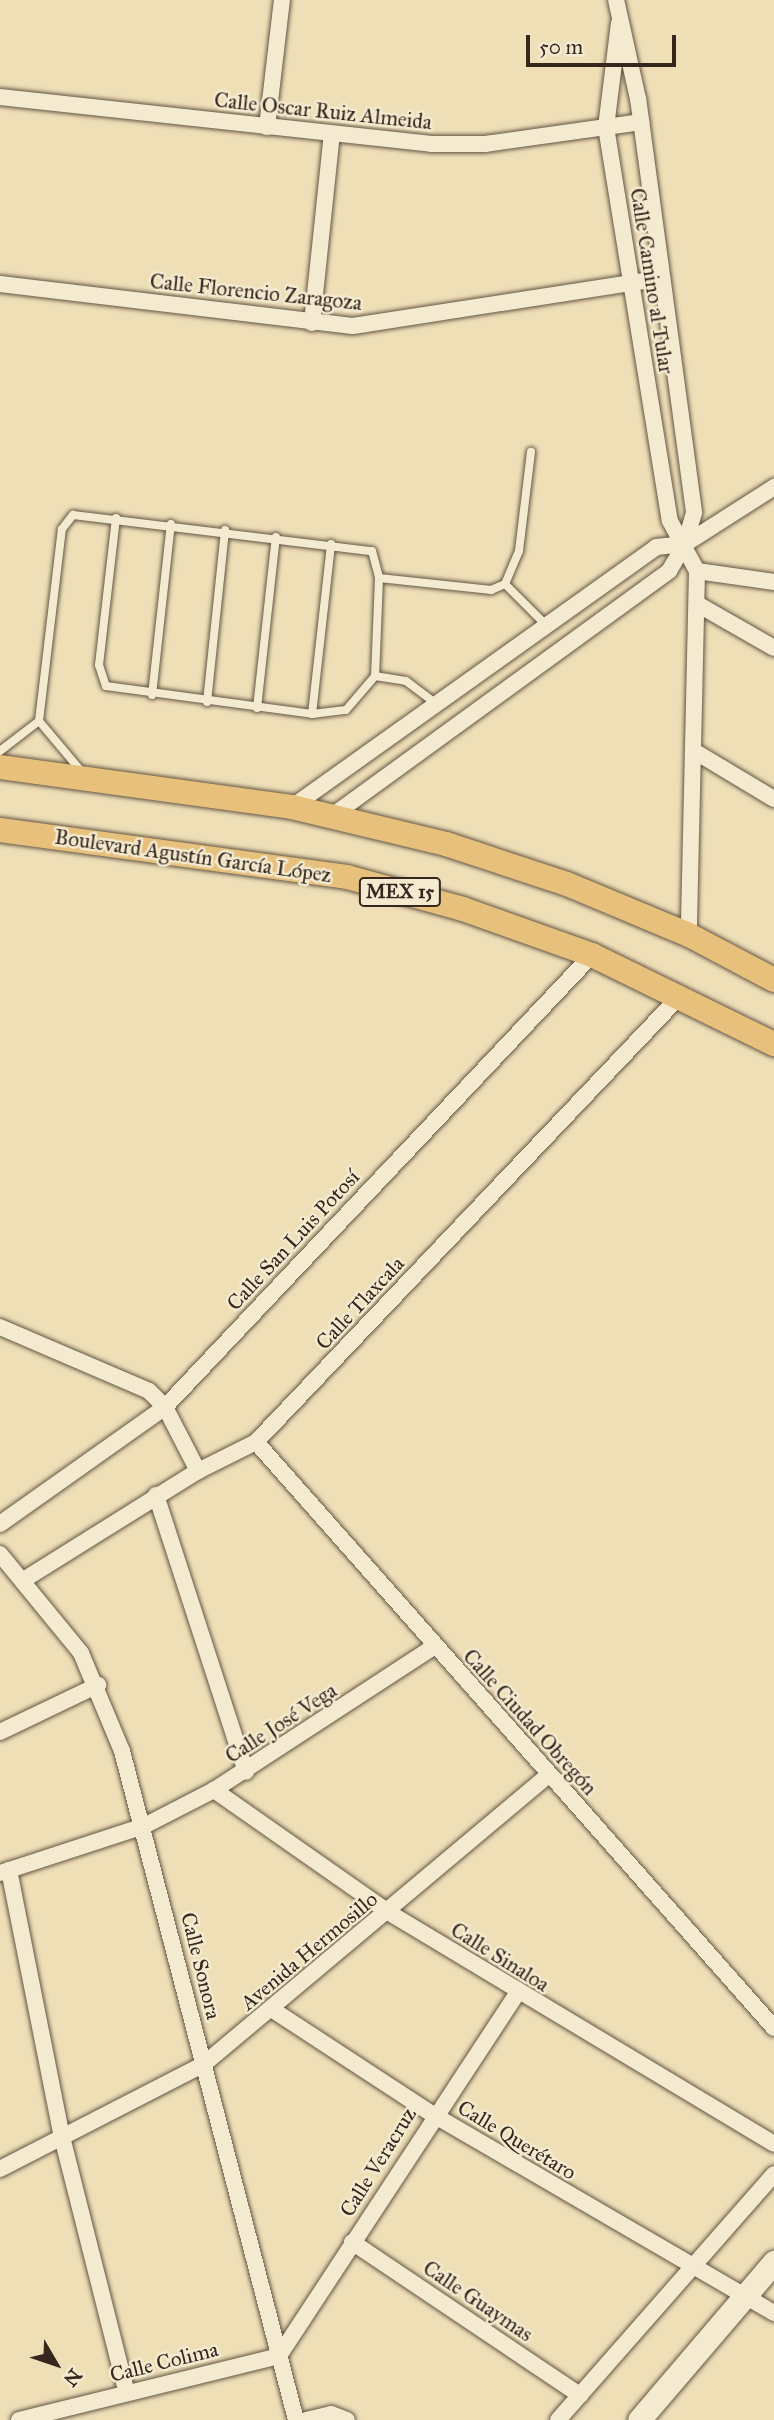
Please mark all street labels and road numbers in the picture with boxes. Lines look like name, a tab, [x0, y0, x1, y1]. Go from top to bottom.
street label: Calle Oscar Ruiz Almeida	[213, 87, 433, 135]
street label: Calle Camino al Tular	[625, 186, 679, 376]
street label: Calle Florencio Zaragoza	[149, 268, 363, 316]
street label: Boulevard Agustín García López	[53, 824, 333, 888]
road number: MEX 15	[358, 876, 442, 908]
street label: Calle San Luis Potosí	[221, 1164, 365, 1316]
street label: Calle Tlaxcala	[310, 1251, 410, 1355]
street label: Calle Ciudad Obregón	[458, 1644, 602, 1800]
street label: Calle José Vega	[220, 1678, 342, 1768]
street label: Avenida Hermosillo	[235, 1886, 383, 2016]
street label: Calle Sonora	[176, 1910, 226, 2022]
street label: Calle Sinaloa	[446, 1917, 554, 1997]
street label: Calle Querétaro	[453, 2095, 581, 2185]
street label: Calle Veracruz	[334, 2103, 422, 2221]
street label: Calle Guaymas	[418, 2255, 538, 2347]
street label: Calle Colima	[107, 2336, 221, 2388]

